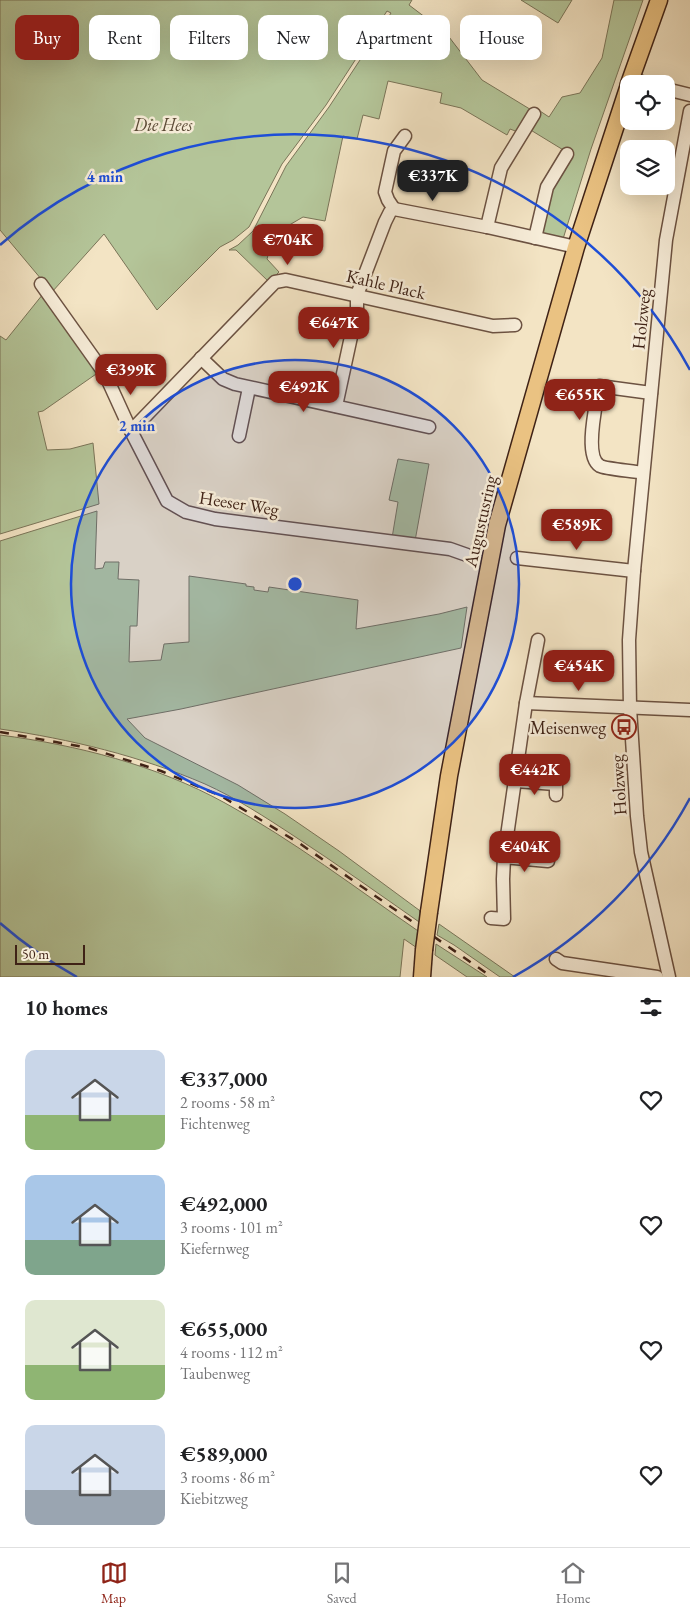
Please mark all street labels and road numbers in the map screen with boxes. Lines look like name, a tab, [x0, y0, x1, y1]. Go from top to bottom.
street label: Kahle Plack	[344, 264, 429, 304]
street label: Holzweg	[626, 287, 656, 351]
street label: Augustusring	[458, 473, 502, 570]
street label: Heeser Weg	[197, 485, 281, 521]
street label: Holzweg	[604, 754, 632, 816]

